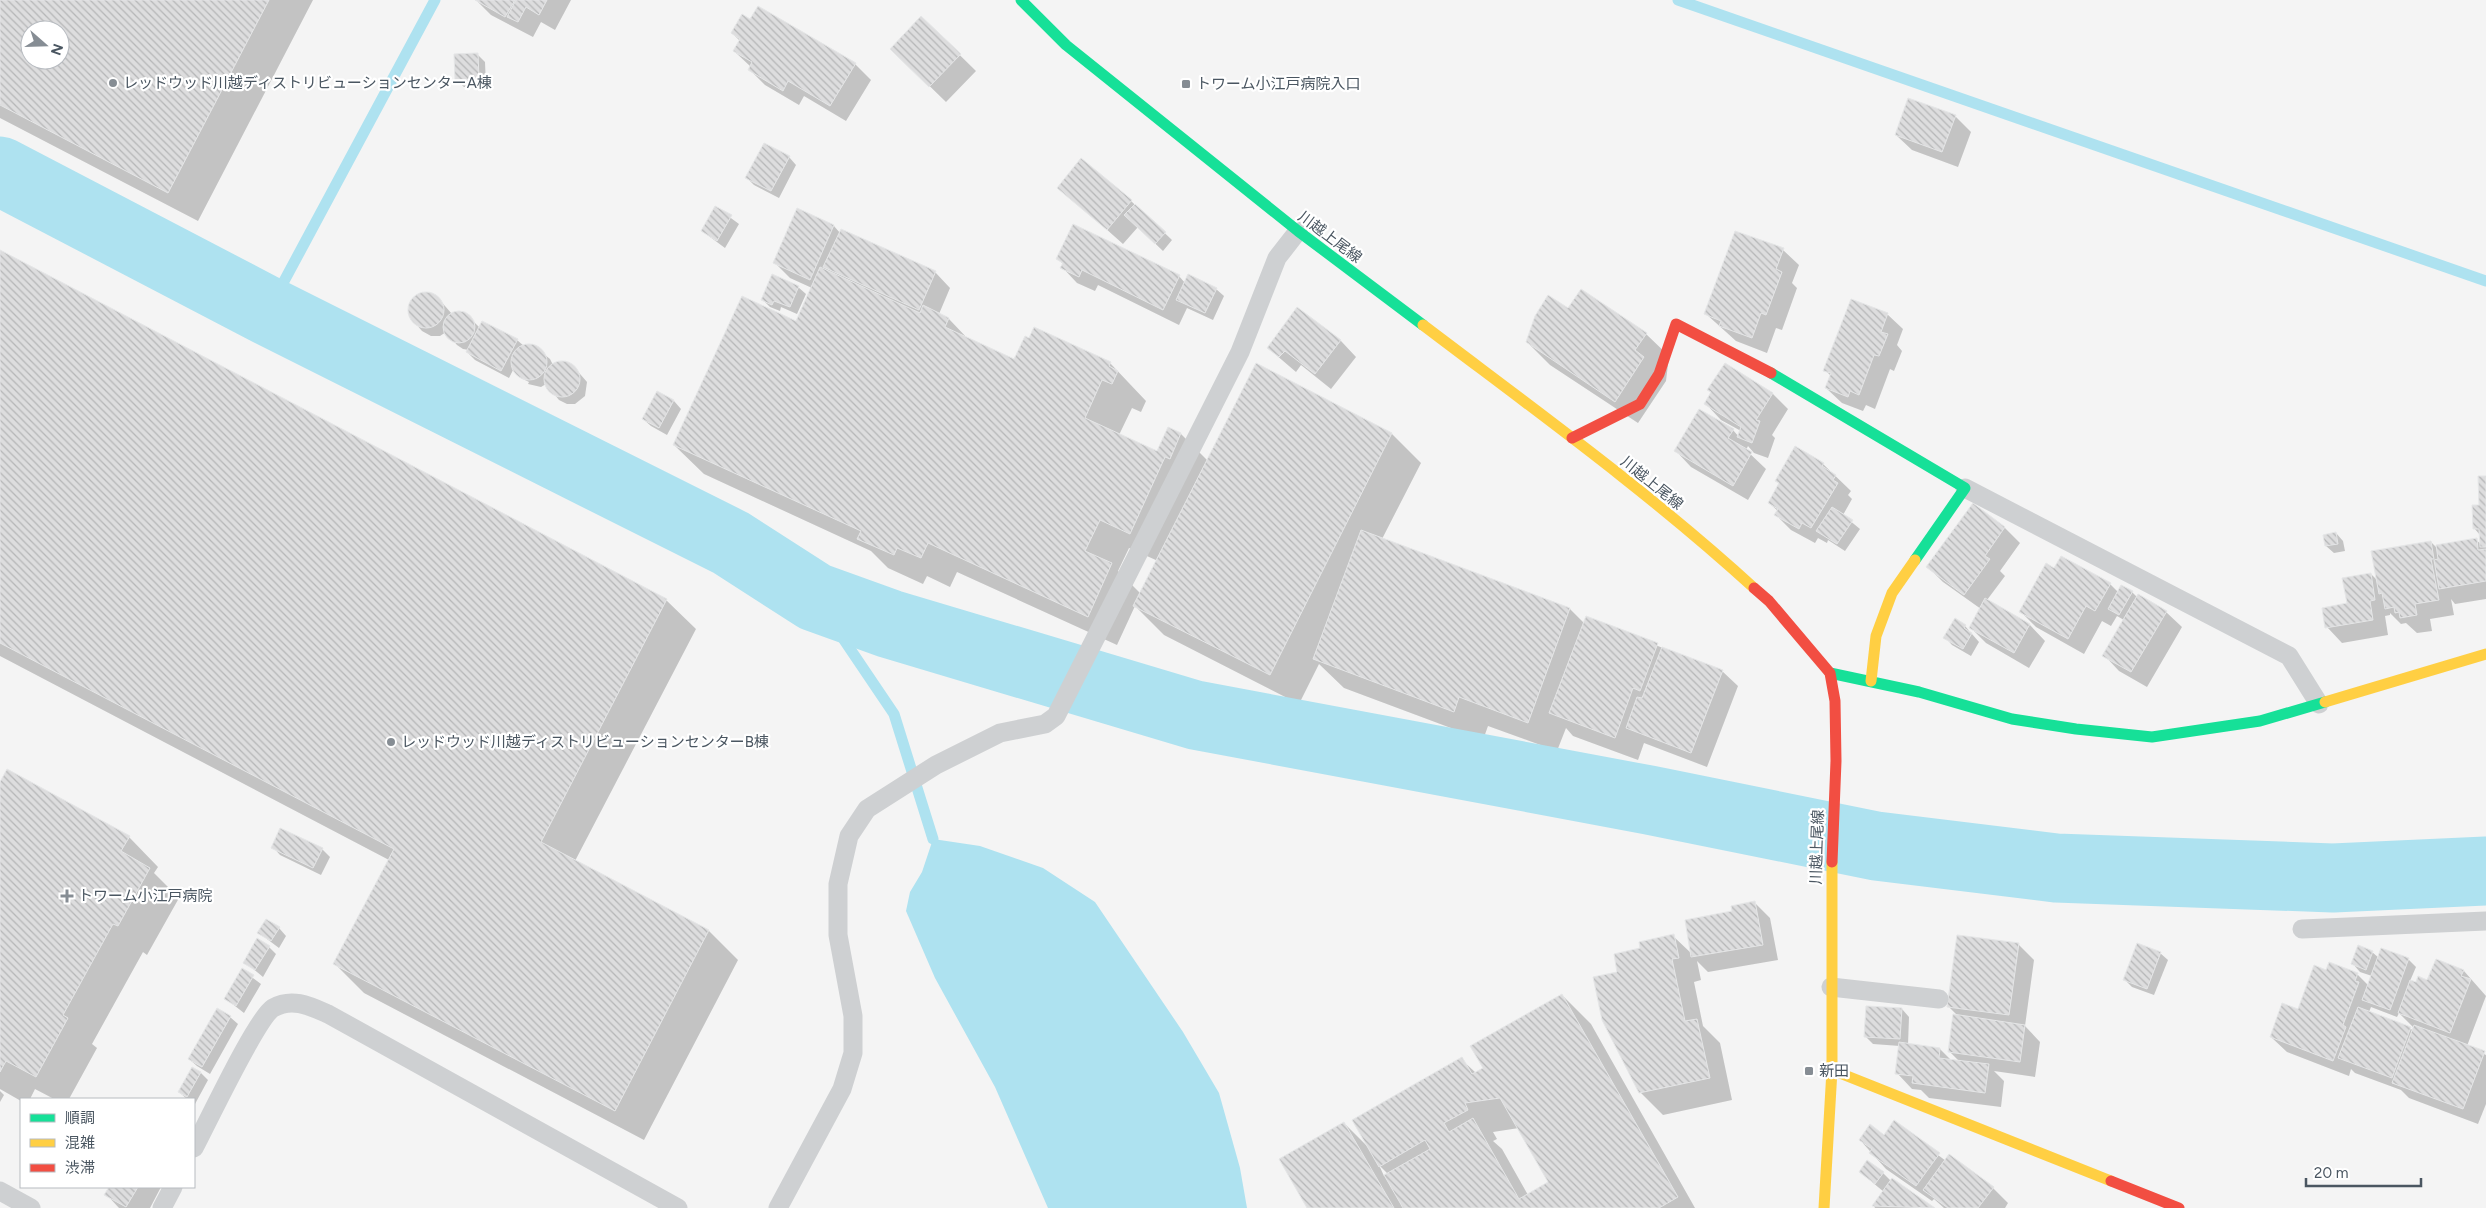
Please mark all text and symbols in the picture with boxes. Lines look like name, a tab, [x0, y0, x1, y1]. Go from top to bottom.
north arrow	[20, 20, 70, 70]
text: N	[47, 41, 67, 57]
place label: レッドウッド川越ディストリビューションセンターA棟	[123, 74, 492, 92]
place label: トワーム小江戸病院入口	[1196, 75, 1361, 93]
marker: レッドウッド川越ディストリビューションセンターA棟	[107, 77, 119, 89]
marker: トワーム小江戸病院入口	[1180, 78, 1192, 90]
street label: 川越上尾線	[1295, 207, 1365, 267]
street label: 川越上尾線	[1617, 452, 1687, 514]
place label: レッドウッド川越ディストリビューションセンターB棟	[401, 733, 769, 751]
marker: レッドウッド川越ディストリビューションセンターB棟	[385, 736, 397, 748]
street label: 川越上尾線	[1807, 809, 1827, 885]
place label: トワーム小江戸病院	[78, 887, 213, 905]
marker: トワーム小江戸病院	[60, 889, 74, 903]
place label: 新田	[1819, 1062, 1849, 1080]
marker: 新田	[1803, 1065, 1815, 1077]
legend	[20, 1098, 195, 1188]
text: 順調	[65, 1109, 95, 1127]
text: 混雑	[65, 1134, 95, 1152]
scale bar	[2306, 1156, 2421, 1188]
text: 渋滞	[65, 1159, 95, 1177]
text: 20 m	[2314, 1164, 2348, 1182]

